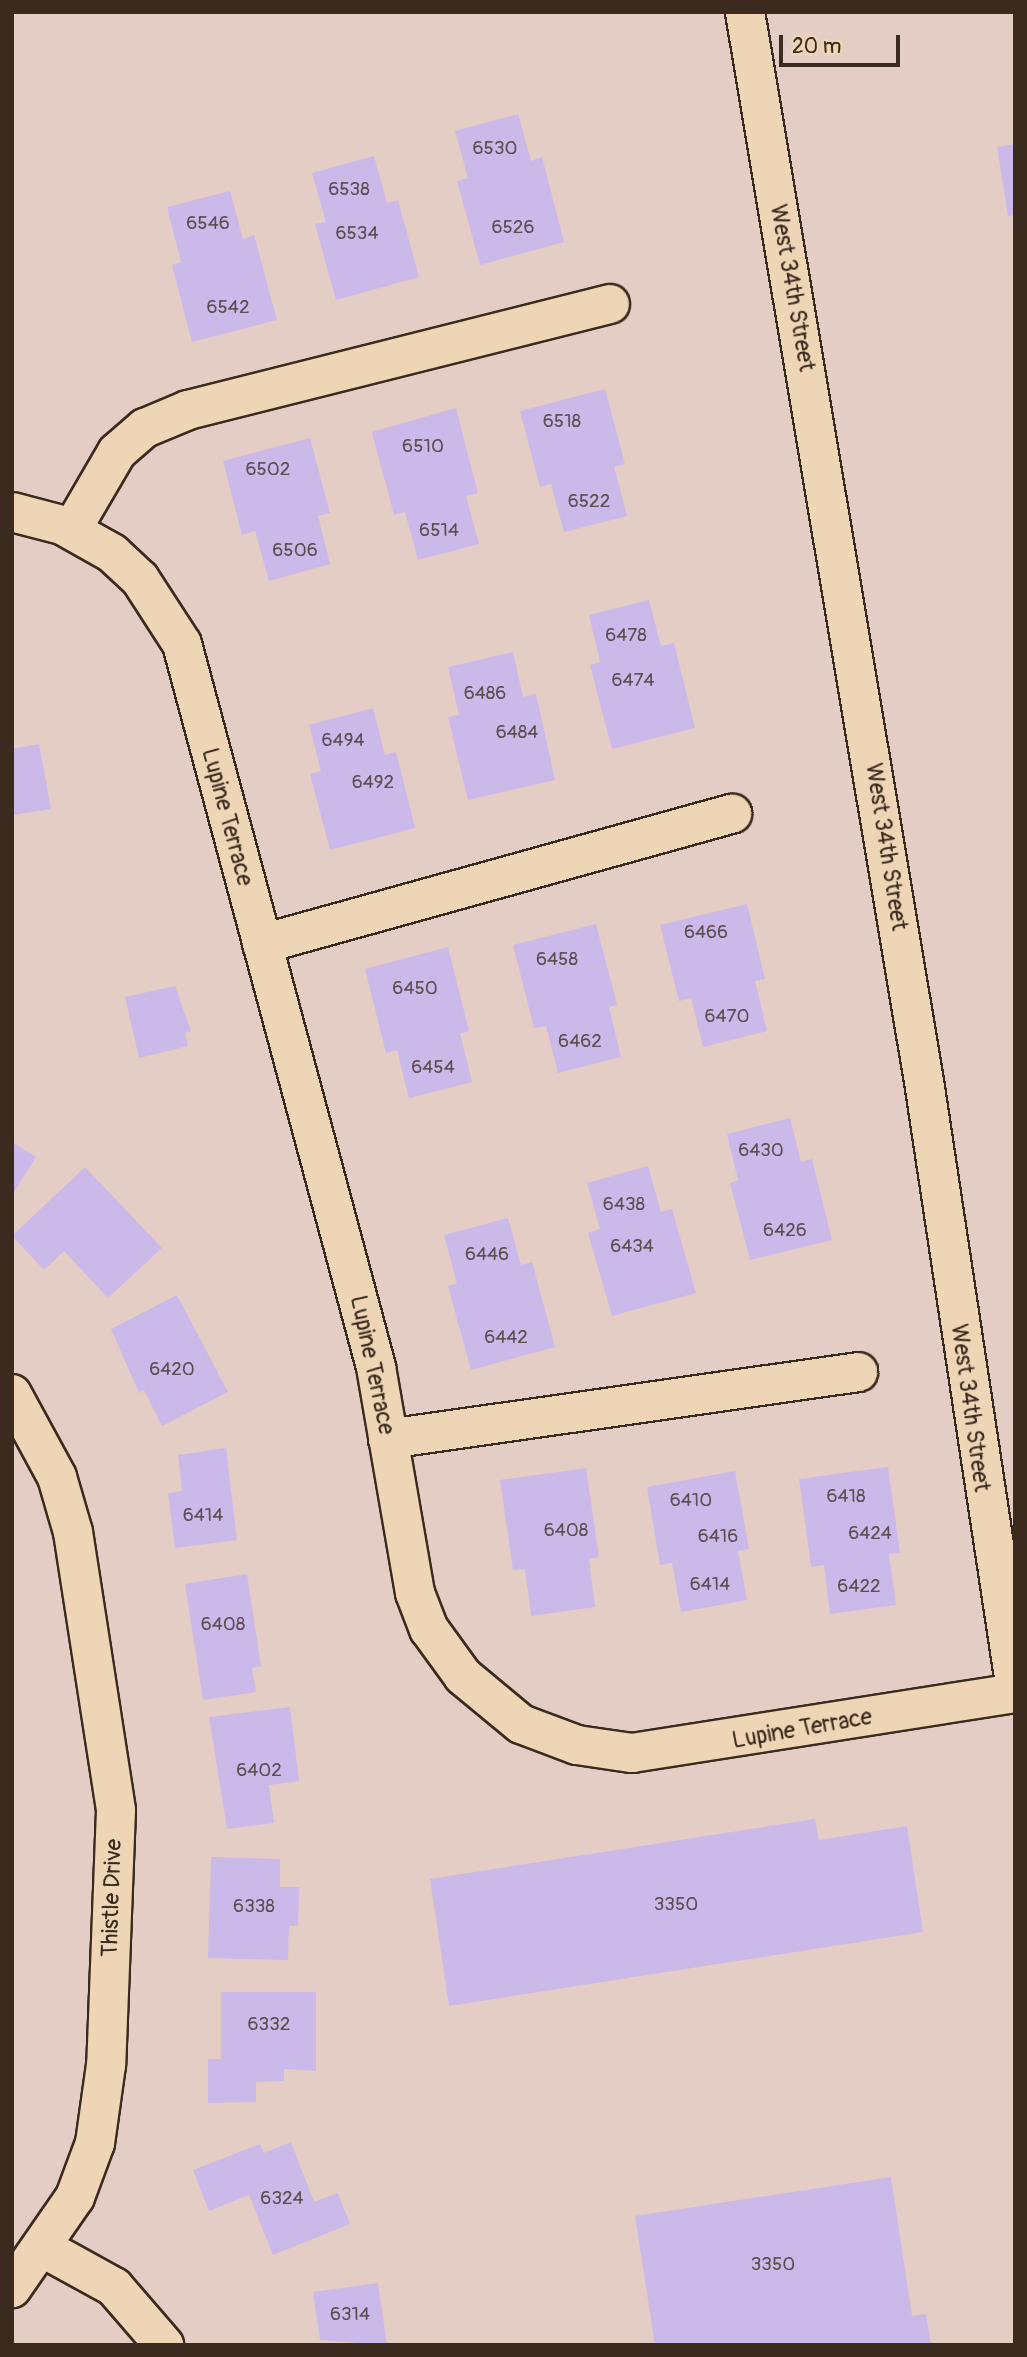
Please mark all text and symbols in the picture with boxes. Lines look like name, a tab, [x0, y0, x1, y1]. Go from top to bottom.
scale bar	[782, 21, 903, 65]
text: 20 m	[792, 33, 841, 60]
house number: 6530	[473, 138, 517, 160]
house number: 6538	[328, 179, 370, 201]
street label: West 34th Street	[764, 202, 820, 374]
house number: 6546	[186, 213, 230, 235]
house number: 6526	[491, 217, 535, 239]
house number: 6534	[336, 223, 378, 245]
house number: 6542	[207, 297, 249, 319]
house number: 6518	[543, 411, 581, 433]
house number: 6510	[402, 436, 444, 458]
house number: 6502	[246, 459, 290, 481]
house number: 6522	[568, 491, 610, 513]
house number: 6514	[419, 520, 459, 542]
house number: 6506	[272, 540, 318, 562]
house number: 6478	[605, 625, 647, 647]
house number: 6474	[611, 670, 655, 692]
house number: 6486	[464, 683, 506, 705]
house number: 6484	[496, 722, 538, 744]
house number: 6494	[322, 730, 364, 752]
street label: Lupine Terrace	[195, 745, 259, 889]
street label: West 34th Street	[859, 761, 913, 933]
house number: 6492	[352, 772, 394, 794]
house number: 6466	[684, 922, 728, 944]
house number: 6458	[536, 949, 578, 971]
house number: 6450	[392, 978, 438, 1000]
house number: 6470	[704, 1006, 750, 1028]
house number: 6462	[558, 1031, 602, 1053]
house number: 6454	[411, 1057, 455, 1079]
house number: 6430	[738, 1140, 784, 1162]
house number: 6438	[603, 1194, 645, 1216]
house number: 6426	[763, 1220, 807, 1242]
house number: 6434	[610, 1236, 654, 1258]
house number: 6446	[465, 1244, 509, 1266]
street label: Lupine Terrace	[344, 1293, 400, 1437]
street label: West 34th Street	[945, 1322, 995, 1494]
house number: 6442	[484, 1327, 528, 1349]
house number: 6420	[149, 1359, 195, 1381]
house number: 6418	[826, 1486, 866, 1508]
house number: 6410	[670, 1490, 712, 1512]
house number: 6414	[183, 1505, 223, 1527]
house number: 6408	[544, 1520, 588, 1542]
house number: 6424	[848, 1523, 892, 1545]
house number: 6416	[698, 1526, 738, 1548]
house number: 6414	[690, 1574, 730, 1596]
house number: 6422	[837, 1576, 881, 1598]
house number: 6408	[201, 1614, 245, 1636]
street label: Lupine Terrace	[730, 1703, 874, 1755]
house number: 6402	[236, 1760, 282, 1782]
street label: Thistle Drive	[96, 1838, 128, 1958]
house number: 3350	[654, 1894, 698, 1916]
house number: 6338	[233, 1896, 275, 1918]
house number: 6332	[248, 2014, 290, 2036]
house number: 6324	[260, 2188, 304, 2210]
house number: 3350	[751, 2254, 795, 2276]
house number: 6314	[330, 2304, 370, 2326]

